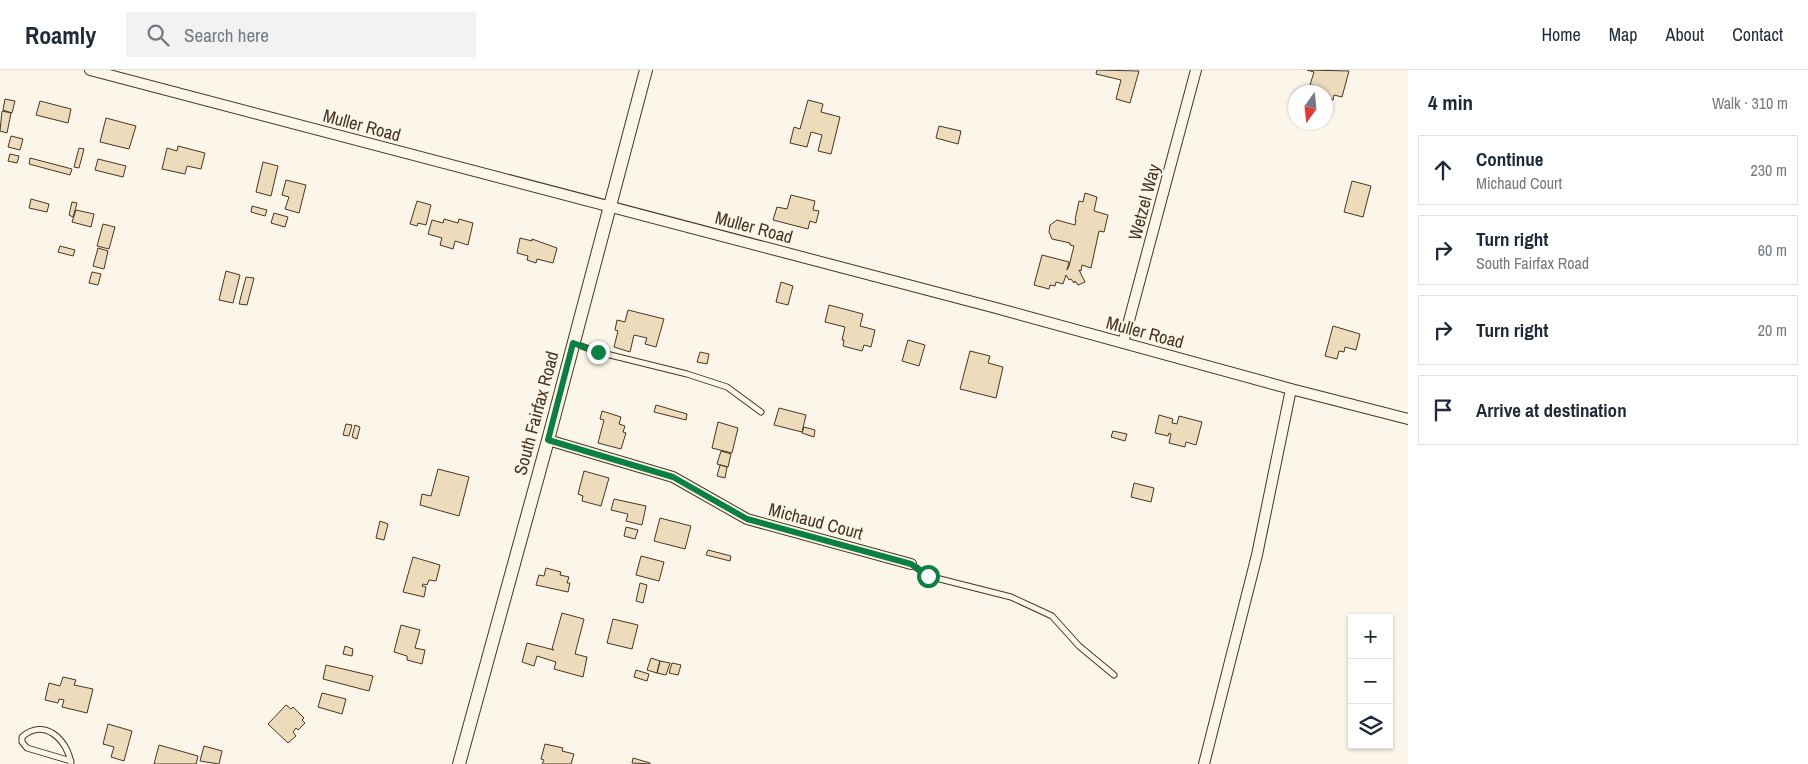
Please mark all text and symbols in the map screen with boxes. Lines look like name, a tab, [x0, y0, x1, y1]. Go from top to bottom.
search box	[126, 12, 476, 57]
text: Roamly	[25, 19, 96, 51]
icon: search	[144, 21, 172, 49]
text: Search here	[184, 22, 269, 48]
text: Home	[1541, 22, 1581, 47]
text: Map	[1609, 22, 1638, 47]
text: About	[1666, 22, 1704, 47]
text: Contact	[1732, 22, 1783, 47]
north arrow	[1288, 85, 1333, 130]
text: 4 min	[1428, 88, 1473, 117]
text: Walk · 310 m	[1712, 92, 1788, 114]
street label: Muller Road	[320, 103, 404, 147]
text: Continue	[1476, 146, 1544, 172]
icon: ahead	[1429, 156, 1457, 184]
text: 230 m	[1751, 159, 1787, 181]
street label: Wetzel Way	[1122, 161, 1166, 243]
text: Michaud Court	[1476, 172, 1562, 194]
street label: Muller Road	[712, 205, 796, 249]
text: Turn right	[1476, 226, 1548, 252]
icon: right	[1429, 236, 1457, 264]
text: 60 m	[1758, 239, 1787, 261]
text: South Fairfax Road	[1476, 252, 1589, 274]
street label: Muller Road	[1103, 310, 1187, 354]
icon: right	[1429, 316, 1457, 344]
text: Turn right	[1476, 317, 1548, 343]
text: 20 m	[1758, 319, 1787, 341]
route end	[587, 341, 610, 364]
street label: South Fairfax Road	[507, 348, 565, 478]
icon: arrive	[1429, 396, 1457, 424]
text: Arrive at destination	[1476, 397, 1627, 423]
street label: Michaud Court	[766, 496, 866, 546]
route start	[917, 565, 940, 588]
map controls	[1348, 614, 1393, 749]
button: +	[1348, 614, 1393, 659]
button: −	[1348, 659, 1393, 704]
button: layers	[1348, 704, 1393, 749]

